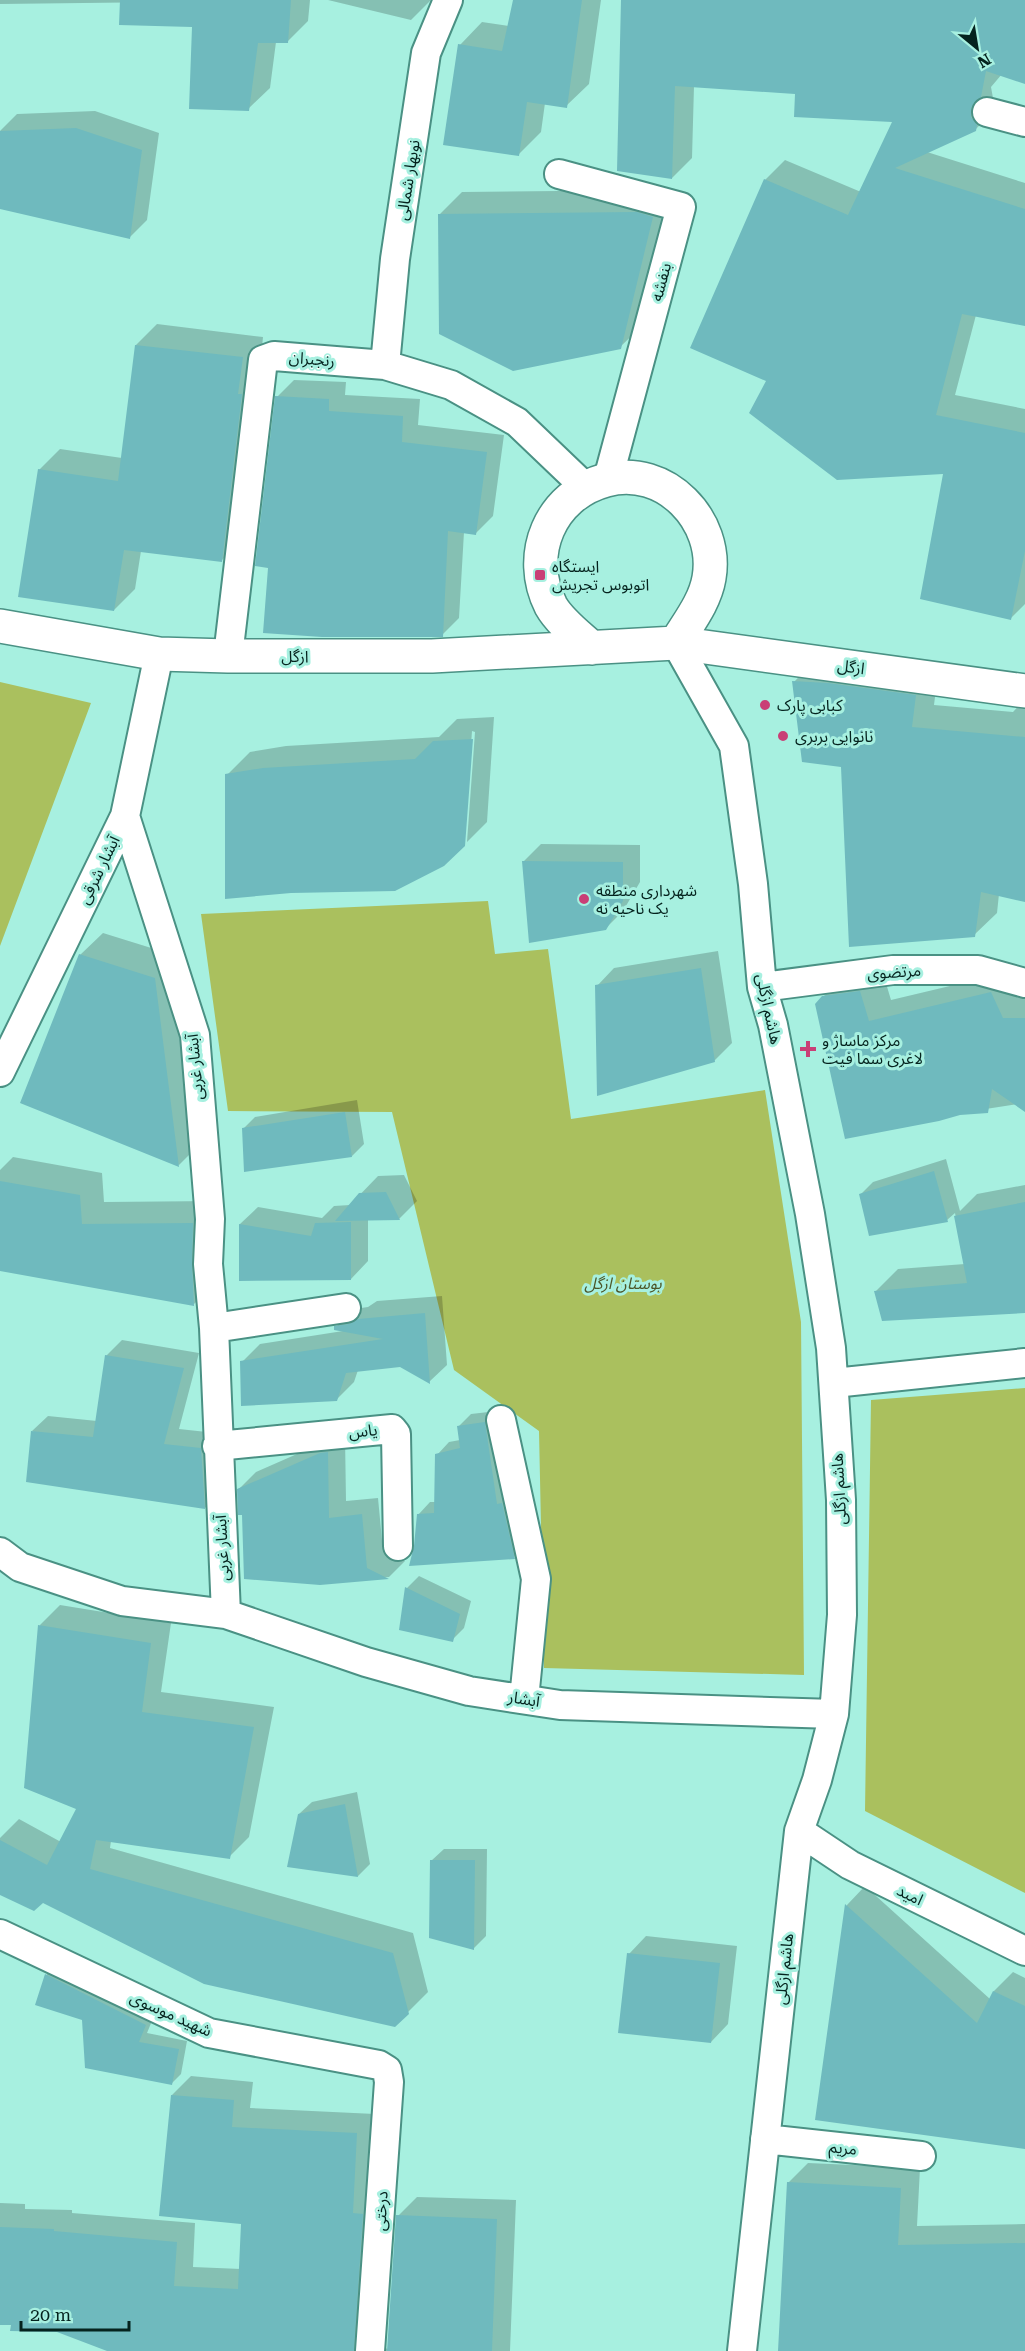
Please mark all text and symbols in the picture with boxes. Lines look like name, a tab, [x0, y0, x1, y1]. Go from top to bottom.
north arrow	[947, 18, 1007, 78]
text: N	[974, 49, 994, 72]
street label: نوبهار شمالی	[392, 138, 424, 222]
street label: بنفشه	[647, 261, 675, 303]
street label: رنجبران	[288, 348, 336, 370]
place label: ایستگاه اتوبوس تجریش	[552, 557, 649, 594]
marker: ایستگاه اتوبوس تجریش	[533, 568, 547, 582]
street label: ازگل	[281, 647, 309, 666]
street label: ازگل	[836, 656, 866, 678]
place label: کبابی پارک	[777, 696, 843, 716]
marker: کبابی پارک	[758, 698, 772, 712]
place label: نانوایی بربری	[795, 727, 873, 746]
marker: نانوایی بربری	[776, 729, 790, 743]
street label: آبشار شرقی	[74, 832, 124, 907]
place label: شهرداری منطقه یک ناحیه نه	[596, 881, 697, 918]
marker: شهرداری منطقه یک ناحیه نه	[577, 892, 591, 906]
street label: مرتضوی	[866, 961, 922, 983]
street label: هاشم ازگلی	[749, 972, 786, 1047]
place label: مرکز ماساژ و لاغری سما فیت	[822, 1031, 923, 1068]
street label: آبشار غربی	[183, 1032, 207, 1101]
marker: مرکز ماساژ و لاغری سما فیت	[799, 1040, 817, 1058]
park label: بوستان ازگل	[584, 1274, 662, 1293]
street label: یاس	[348, 1420, 378, 1442]
street label: هاشم ازگلی	[828, 1453, 853, 1525]
street label: آبشار غربی	[211, 1513, 233, 1582]
street label: آبشار	[506, 1687, 543, 1711]
street label: امید	[894, 1881, 926, 1909]
street label: هاشم ازگلی	[771, 1932, 800, 2006]
street label: شهید موسوی	[127, 1988, 215, 2040]
street label: مریم	[828, 2137, 858, 2162]
street label: درختی	[370, 2191, 392, 2231]
scale bar	[21, 2294, 129, 2332]
text: 20 m	[30, 2304, 71, 2325]

